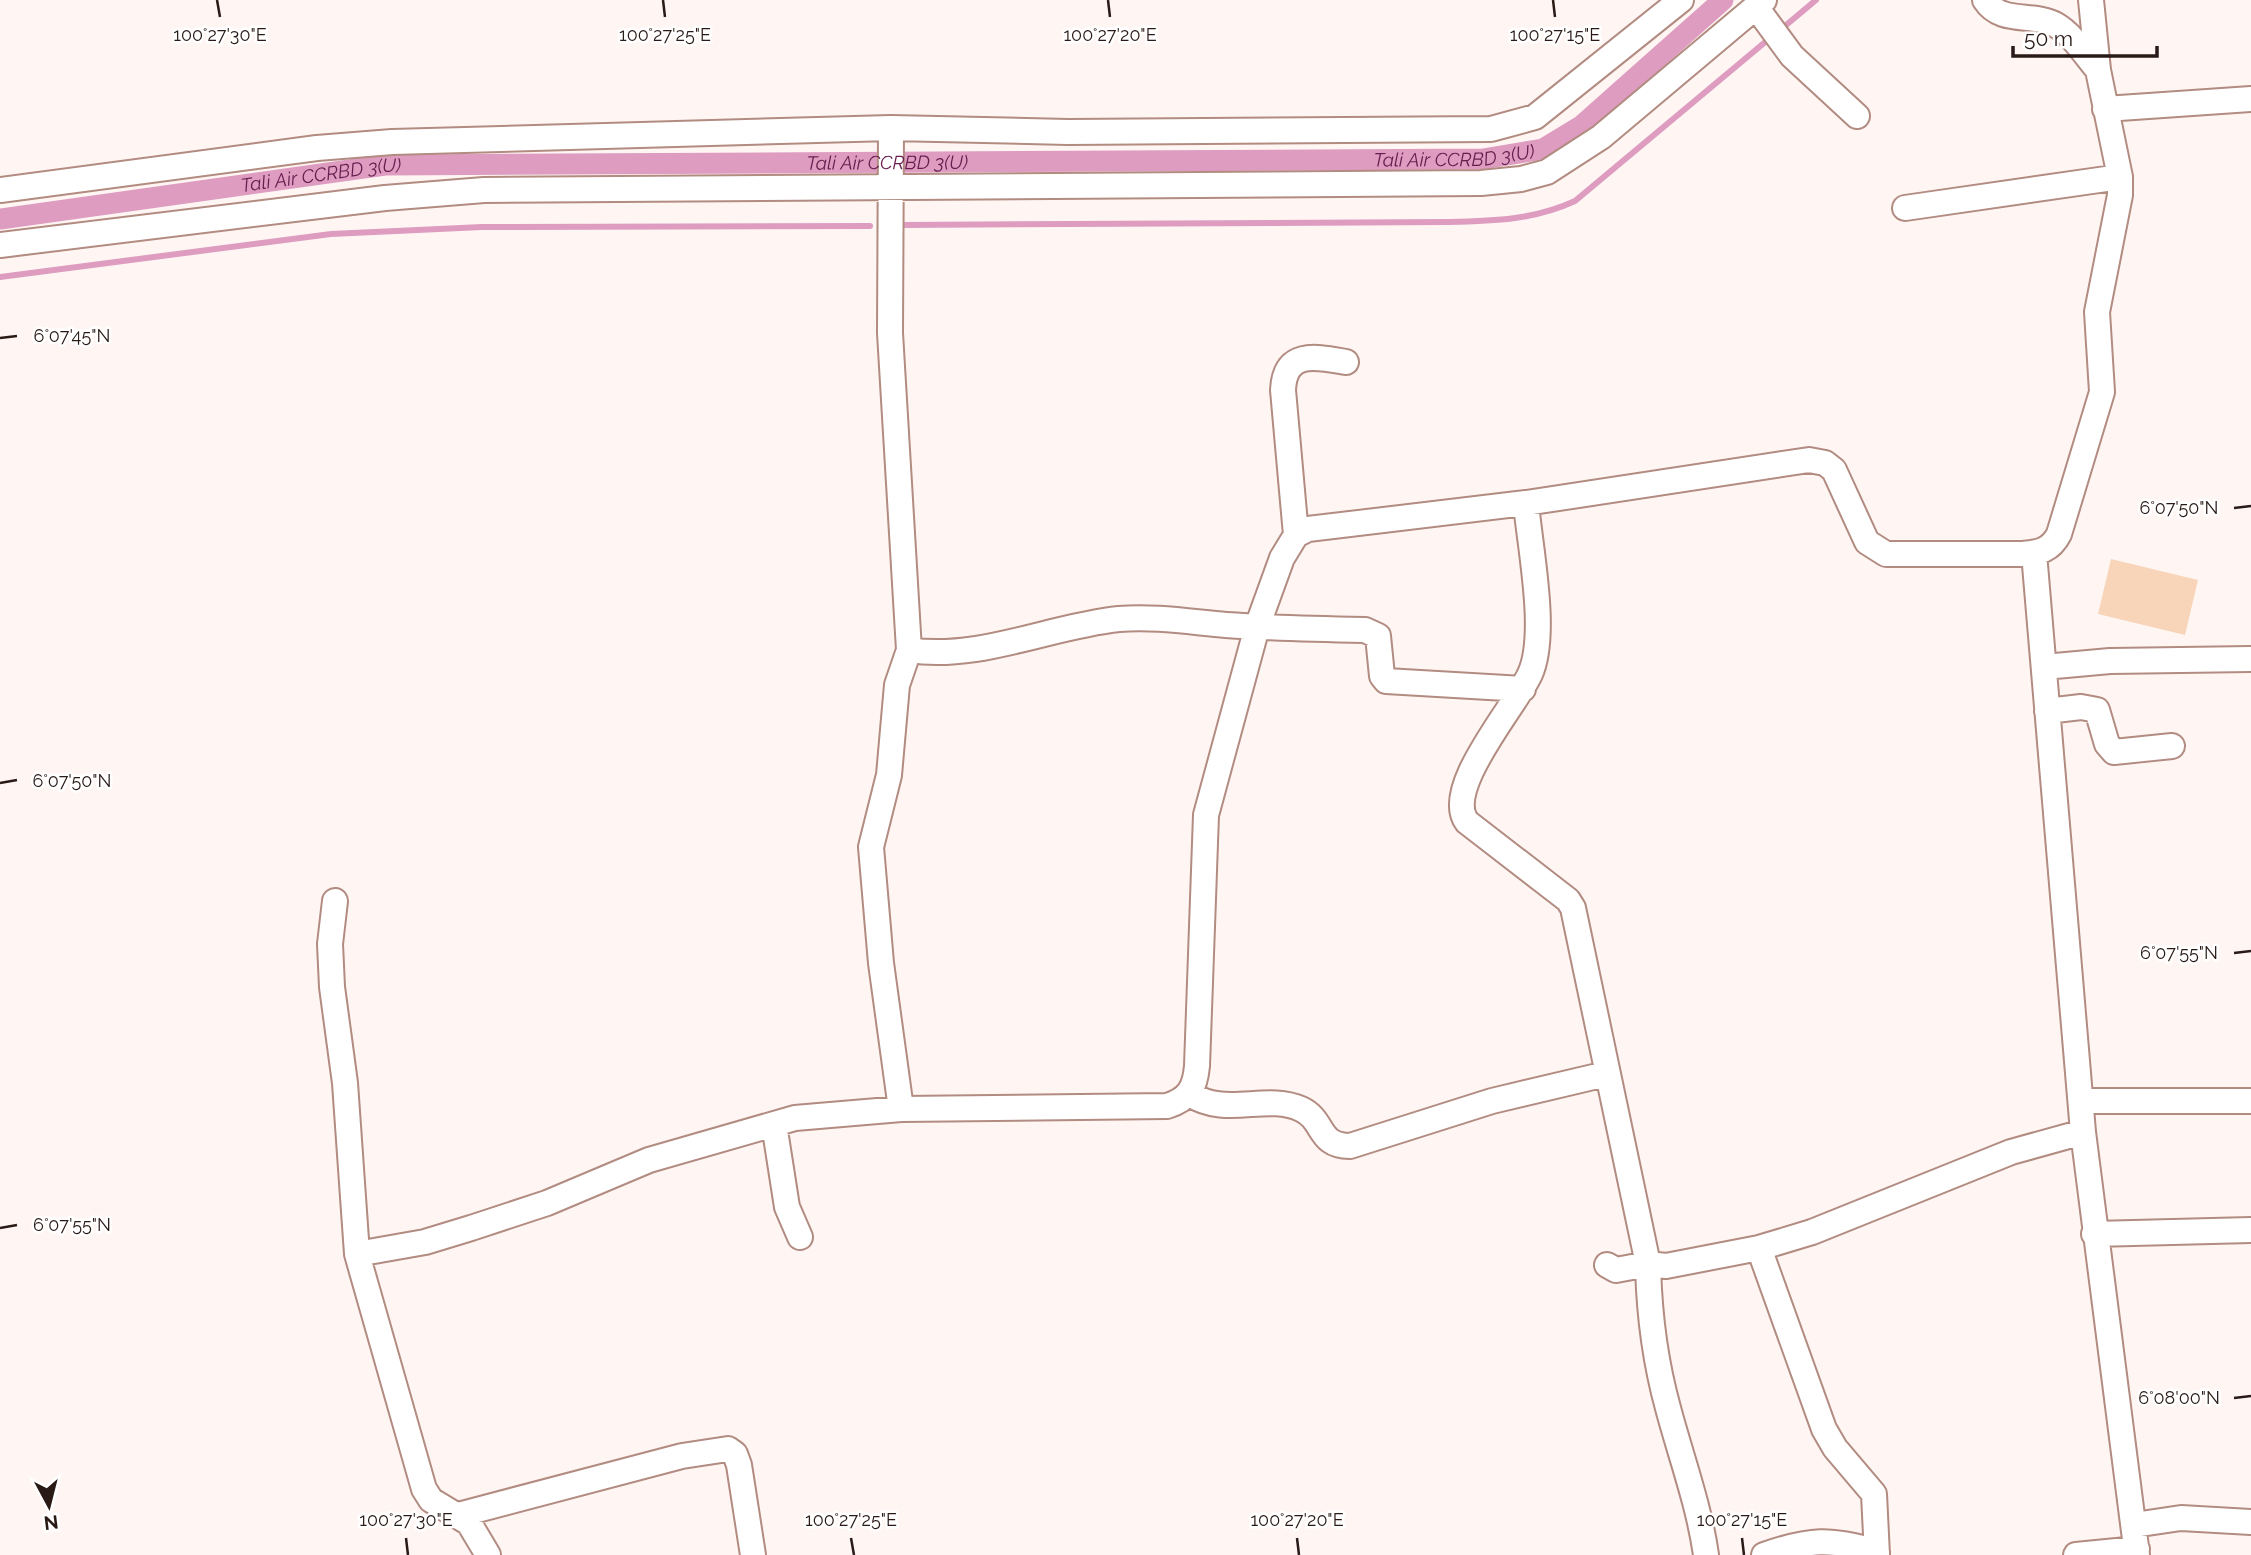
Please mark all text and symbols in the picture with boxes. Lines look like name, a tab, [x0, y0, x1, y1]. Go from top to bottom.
scale bar	[2013, 14, 2156, 58]
text: 100°27'30"E	[173, 24, 267, 45]
text: 100°27'25"E	[619, 24, 711, 45]
text: 100°27'20"E	[1063, 24, 1157, 45]
text: 100°27'15"E	[1510, 24, 1600, 45]
text: 50 m	[2024, 26, 2073, 51]
water label: Tali Air CCRBD 3(U)	[1373, 140, 1536, 171]
water label: Tali Air CCRBD 3(U)	[806, 151, 968, 174]
water label: Tali Air CCRBD 3(U)	[239, 154, 401, 196]
text: 6°07'45"N	[34, 325, 110, 346]
text: 6°07'50"N	[2140, 497, 2218, 518]
text: 6°07'50"N	[33, 770, 111, 791]
text: 6°07'55"N	[2140, 942, 2218, 963]
text: 6°07'55"N	[33, 1214, 111, 1235]
text: 6°08'00"N	[2138, 1387, 2220, 1408]
north arrow	[14, 1471, 84, 1541]
text: 100°27'30"E	[359, 1509, 453, 1530]
text: 100°27'25"E	[805, 1509, 897, 1530]
text: 100°27'20"E	[1250, 1509, 1344, 1530]
text: 100°27'15"E	[1697, 1509, 1787, 1530]
text: N	[43, 1511, 60, 1535]

